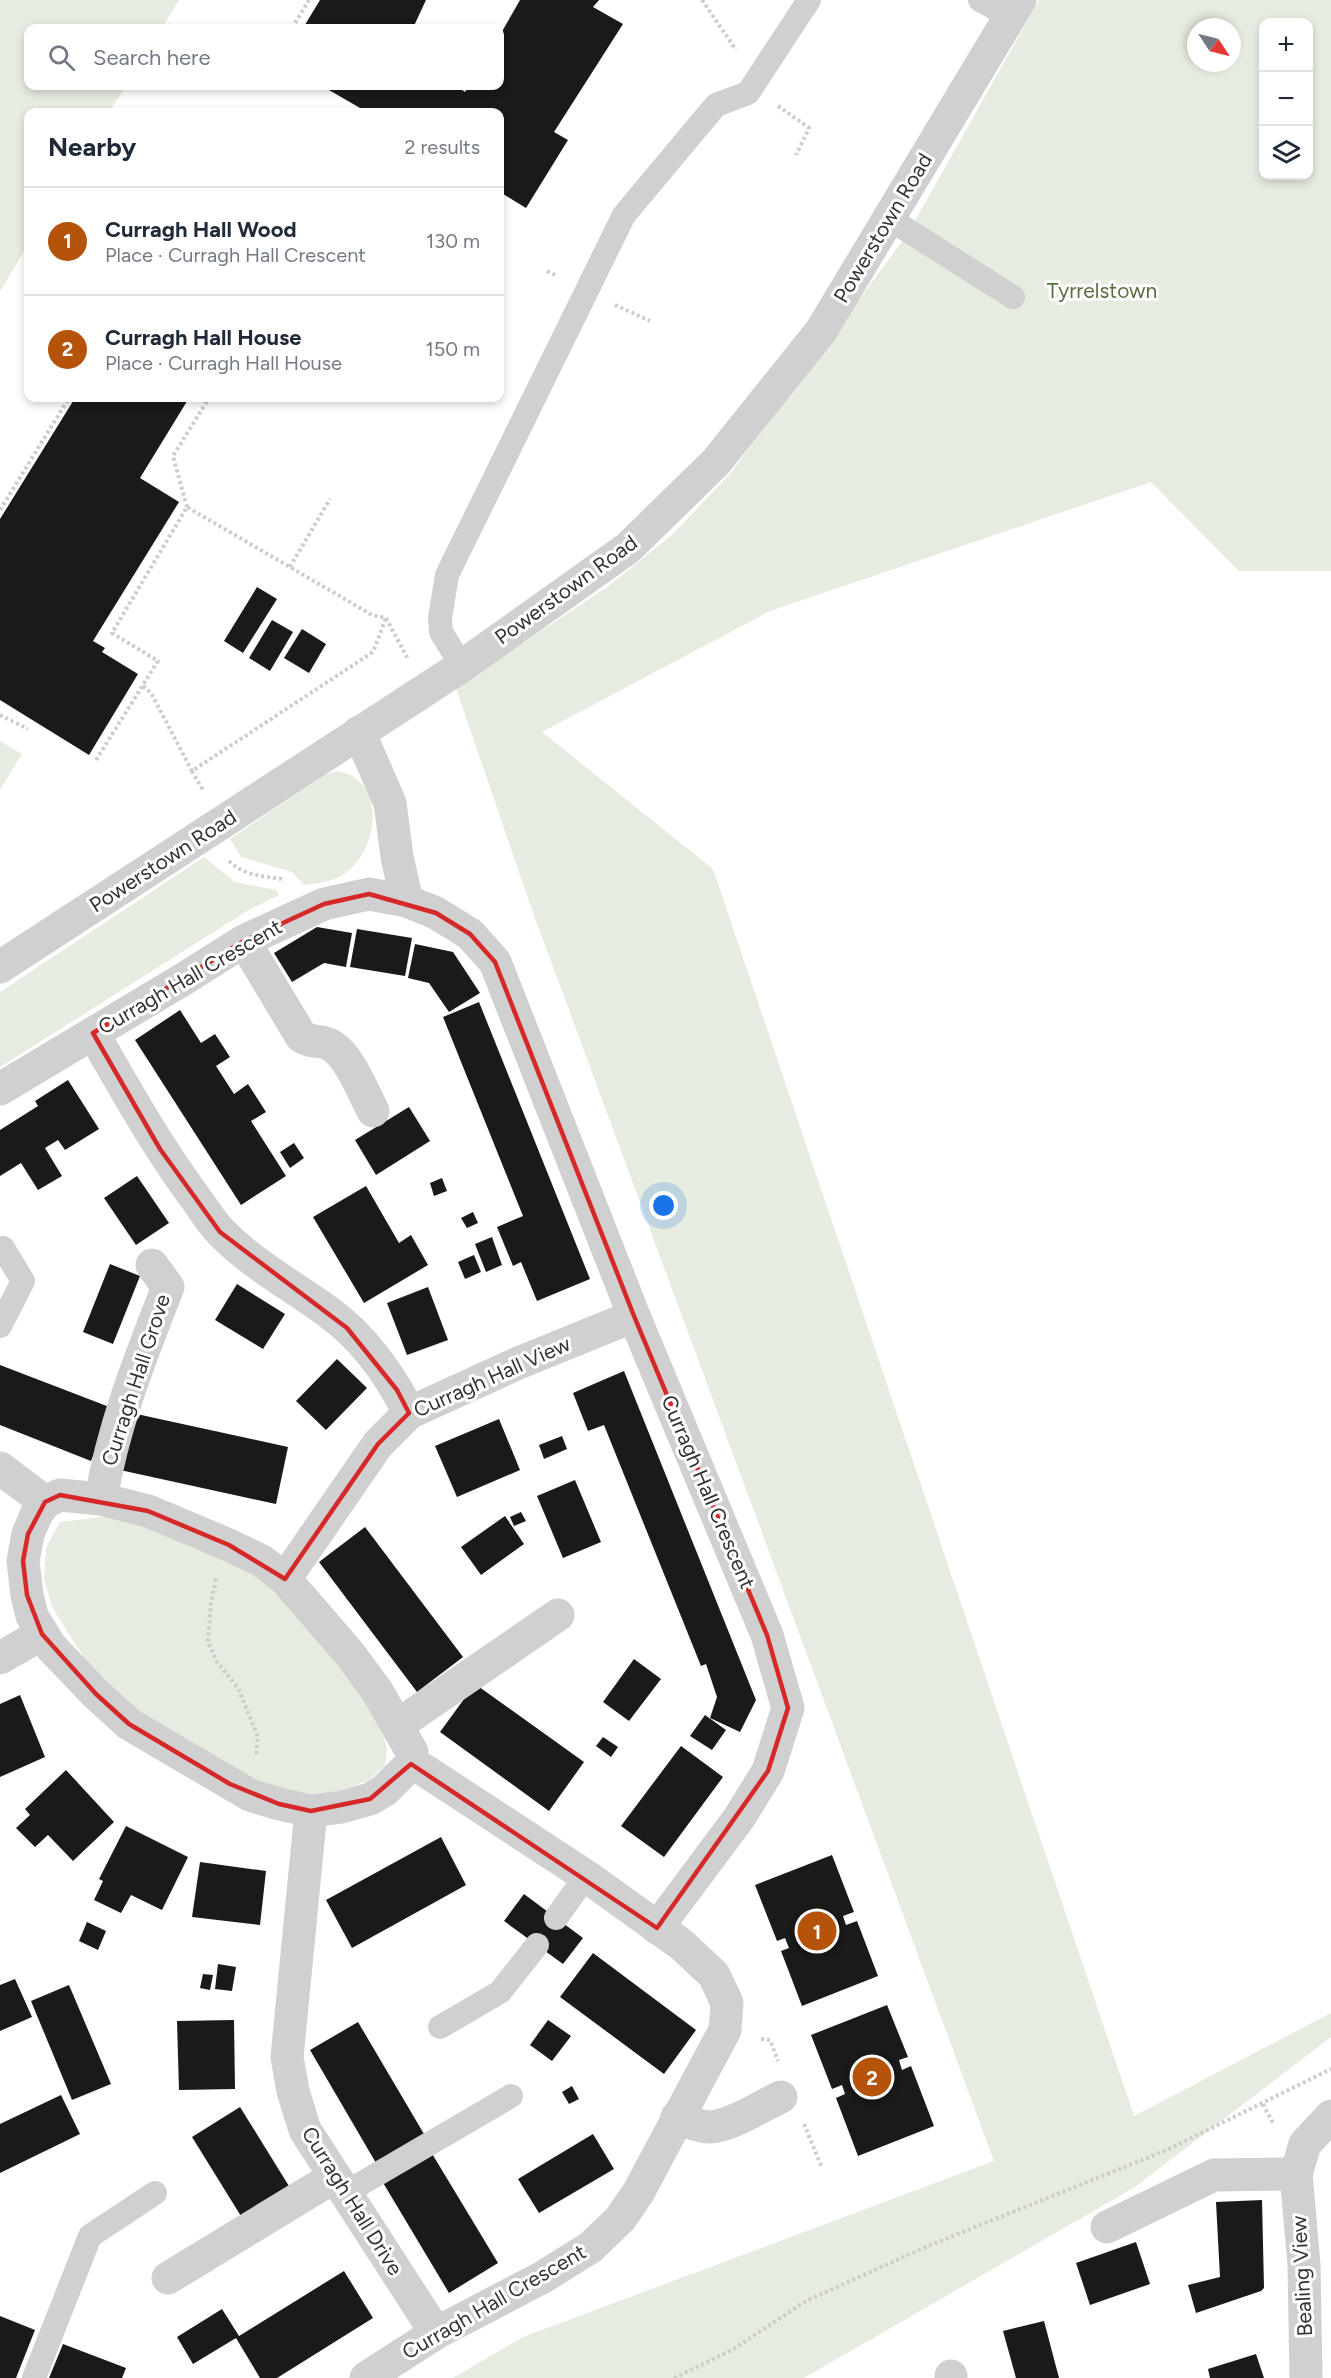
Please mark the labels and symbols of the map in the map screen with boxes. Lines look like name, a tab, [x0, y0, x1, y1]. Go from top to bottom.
north arrow	[1187, 18, 1241, 72]
street label: Powerstown Road	[828, 148, 937, 307]
park label: Tyrrelstown	[1047, 278, 1157, 303]
street label: Powerstown Road	[490, 530, 642, 650]
street label: Powerstown Road	[85, 804, 241, 917]
street label: Curragh Hall Crescent	[93, 914, 286, 1039]
your location	[649, 1191, 678, 1220]
street label: Curragh Hall Grove	[96, 1291, 175, 1469]
street label: Curragh Hall View	[410, 1331, 575, 1422]
street label: Curragh Hall Crescent	[656, 1391, 761, 1592]
pin: 1	[798, 1908, 836, 1954]
pin: 2	[852, 2054, 892, 2100]
street label: Curragh Hall Drive	[297, 2122, 408, 2280]
street label: Bealing View	[1286, 2215, 1317, 2337]
street label: Curragh Hall Crescent	[397, 2239, 590, 2364]

